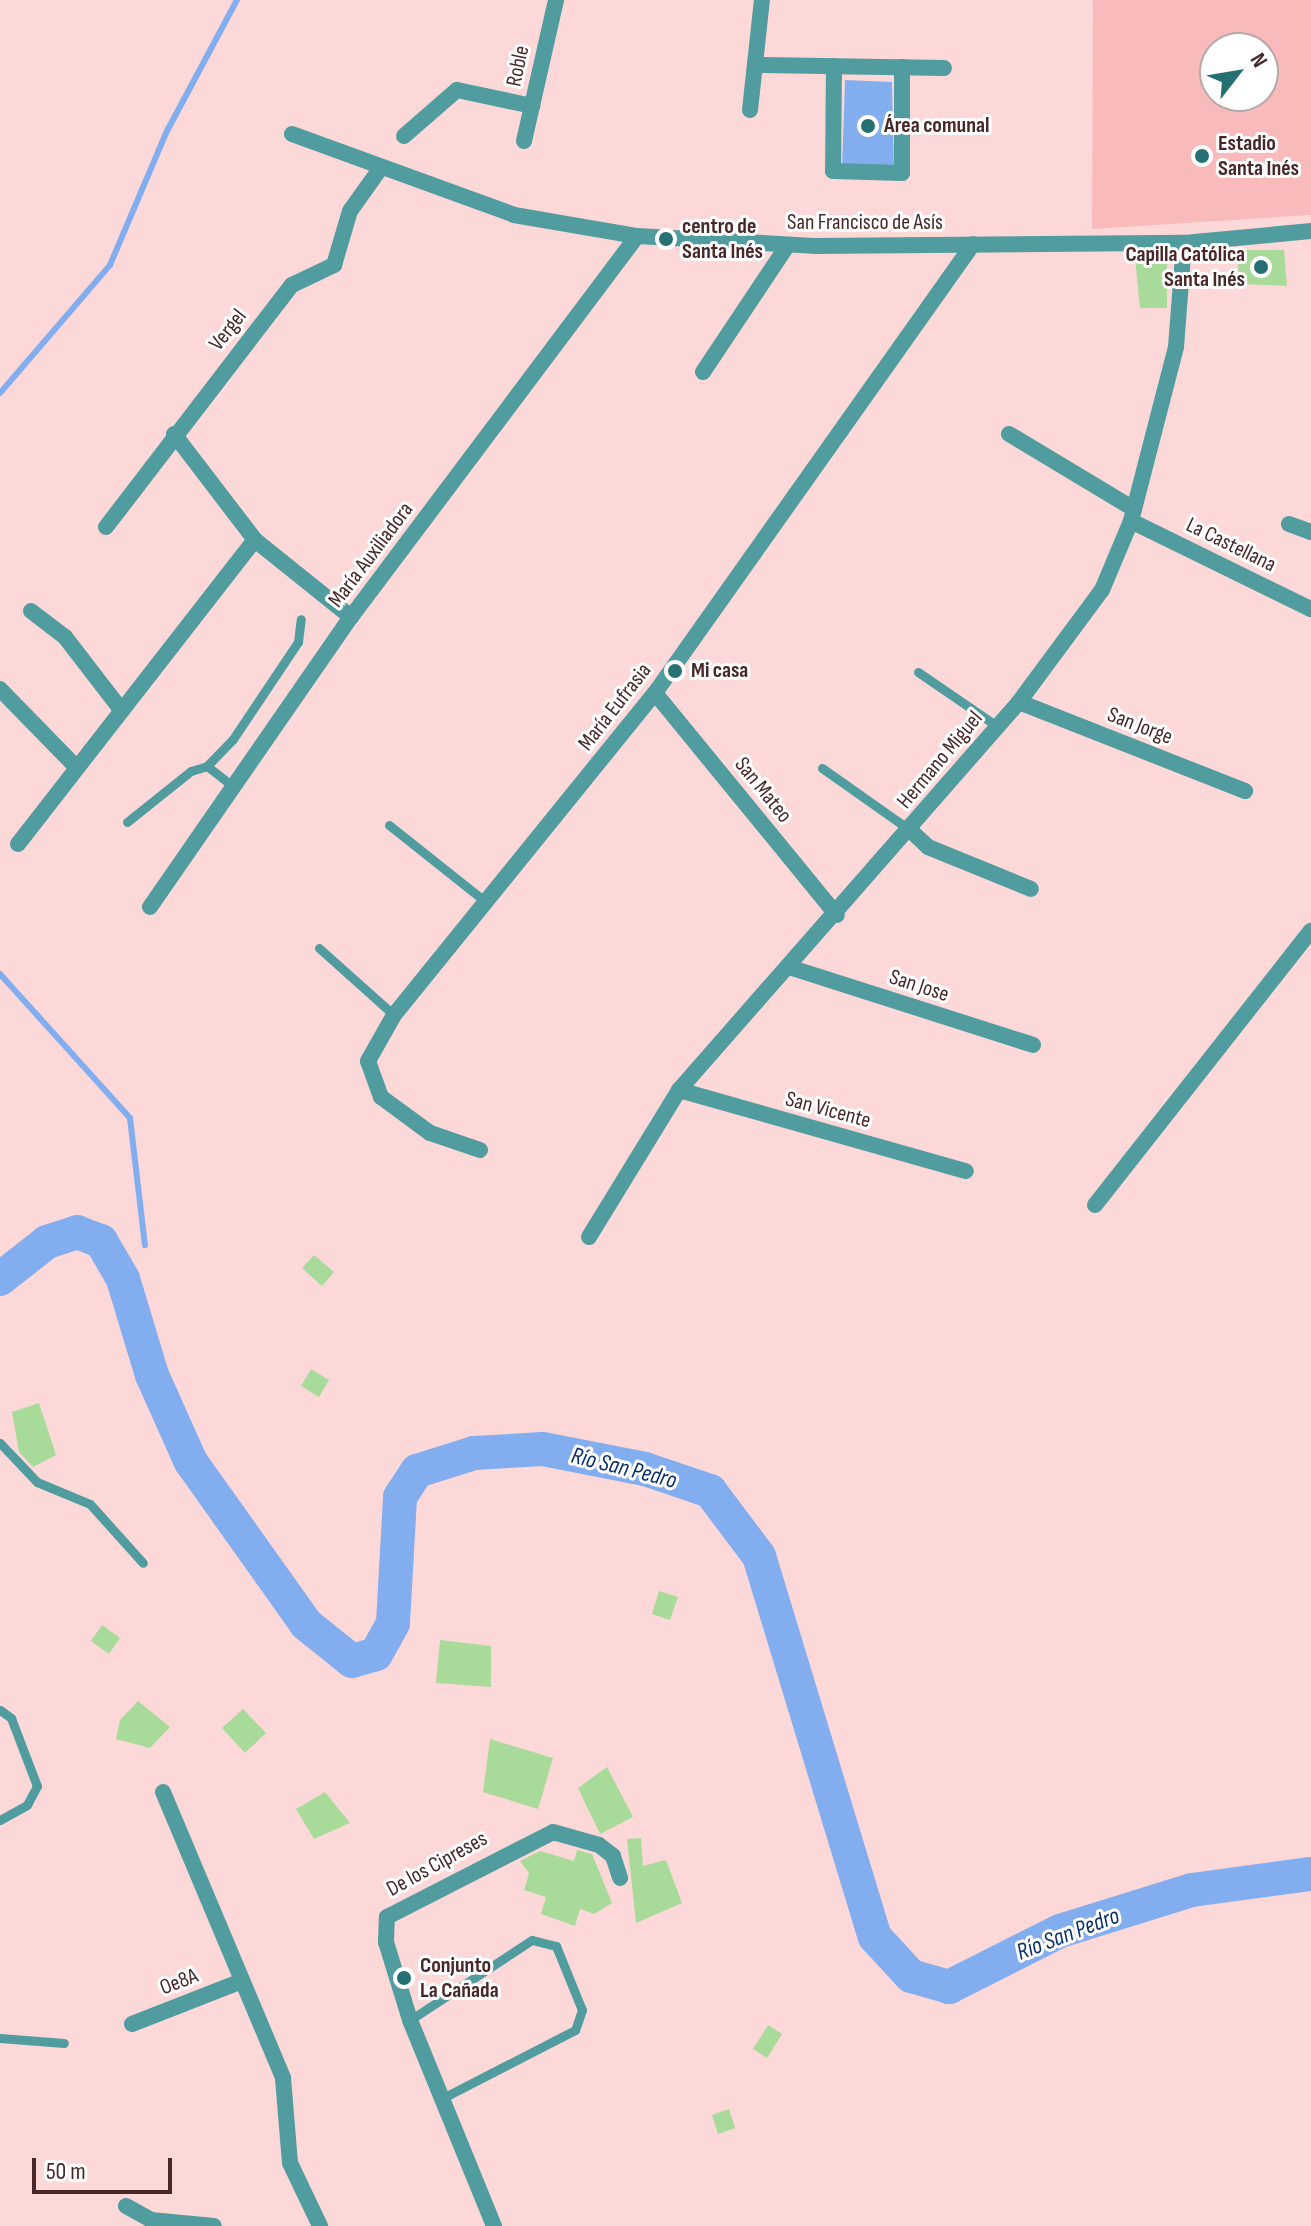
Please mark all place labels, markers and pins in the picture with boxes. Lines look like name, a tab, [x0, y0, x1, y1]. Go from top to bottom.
place label: Área comunal	[884, 113, 989, 139]
marker: Área comunal	[859, 117, 877, 135]
place label: Estadio Santa Inés	[1218, 130, 1299, 182]
marker: Estadio Santa Inés	[1193, 147, 1211, 165]
place label: centro de Santa Inés	[682, 213, 763, 264]
marker: centro de Santa Inés	[657, 230, 675, 248]
place label: Capilla Católica Santa Inés	[1125, 241, 1245, 292]
marker: Capilla Católica Santa Inés	[1252, 258, 1270, 276]
place label: Mi casa	[691, 658, 748, 684]
marker: Mi casa	[666, 662, 684, 680]
place label: Conjunto La Cañada	[420, 1952, 499, 2004]
marker: Conjunto La Cañada	[395, 1969, 413, 1987]

